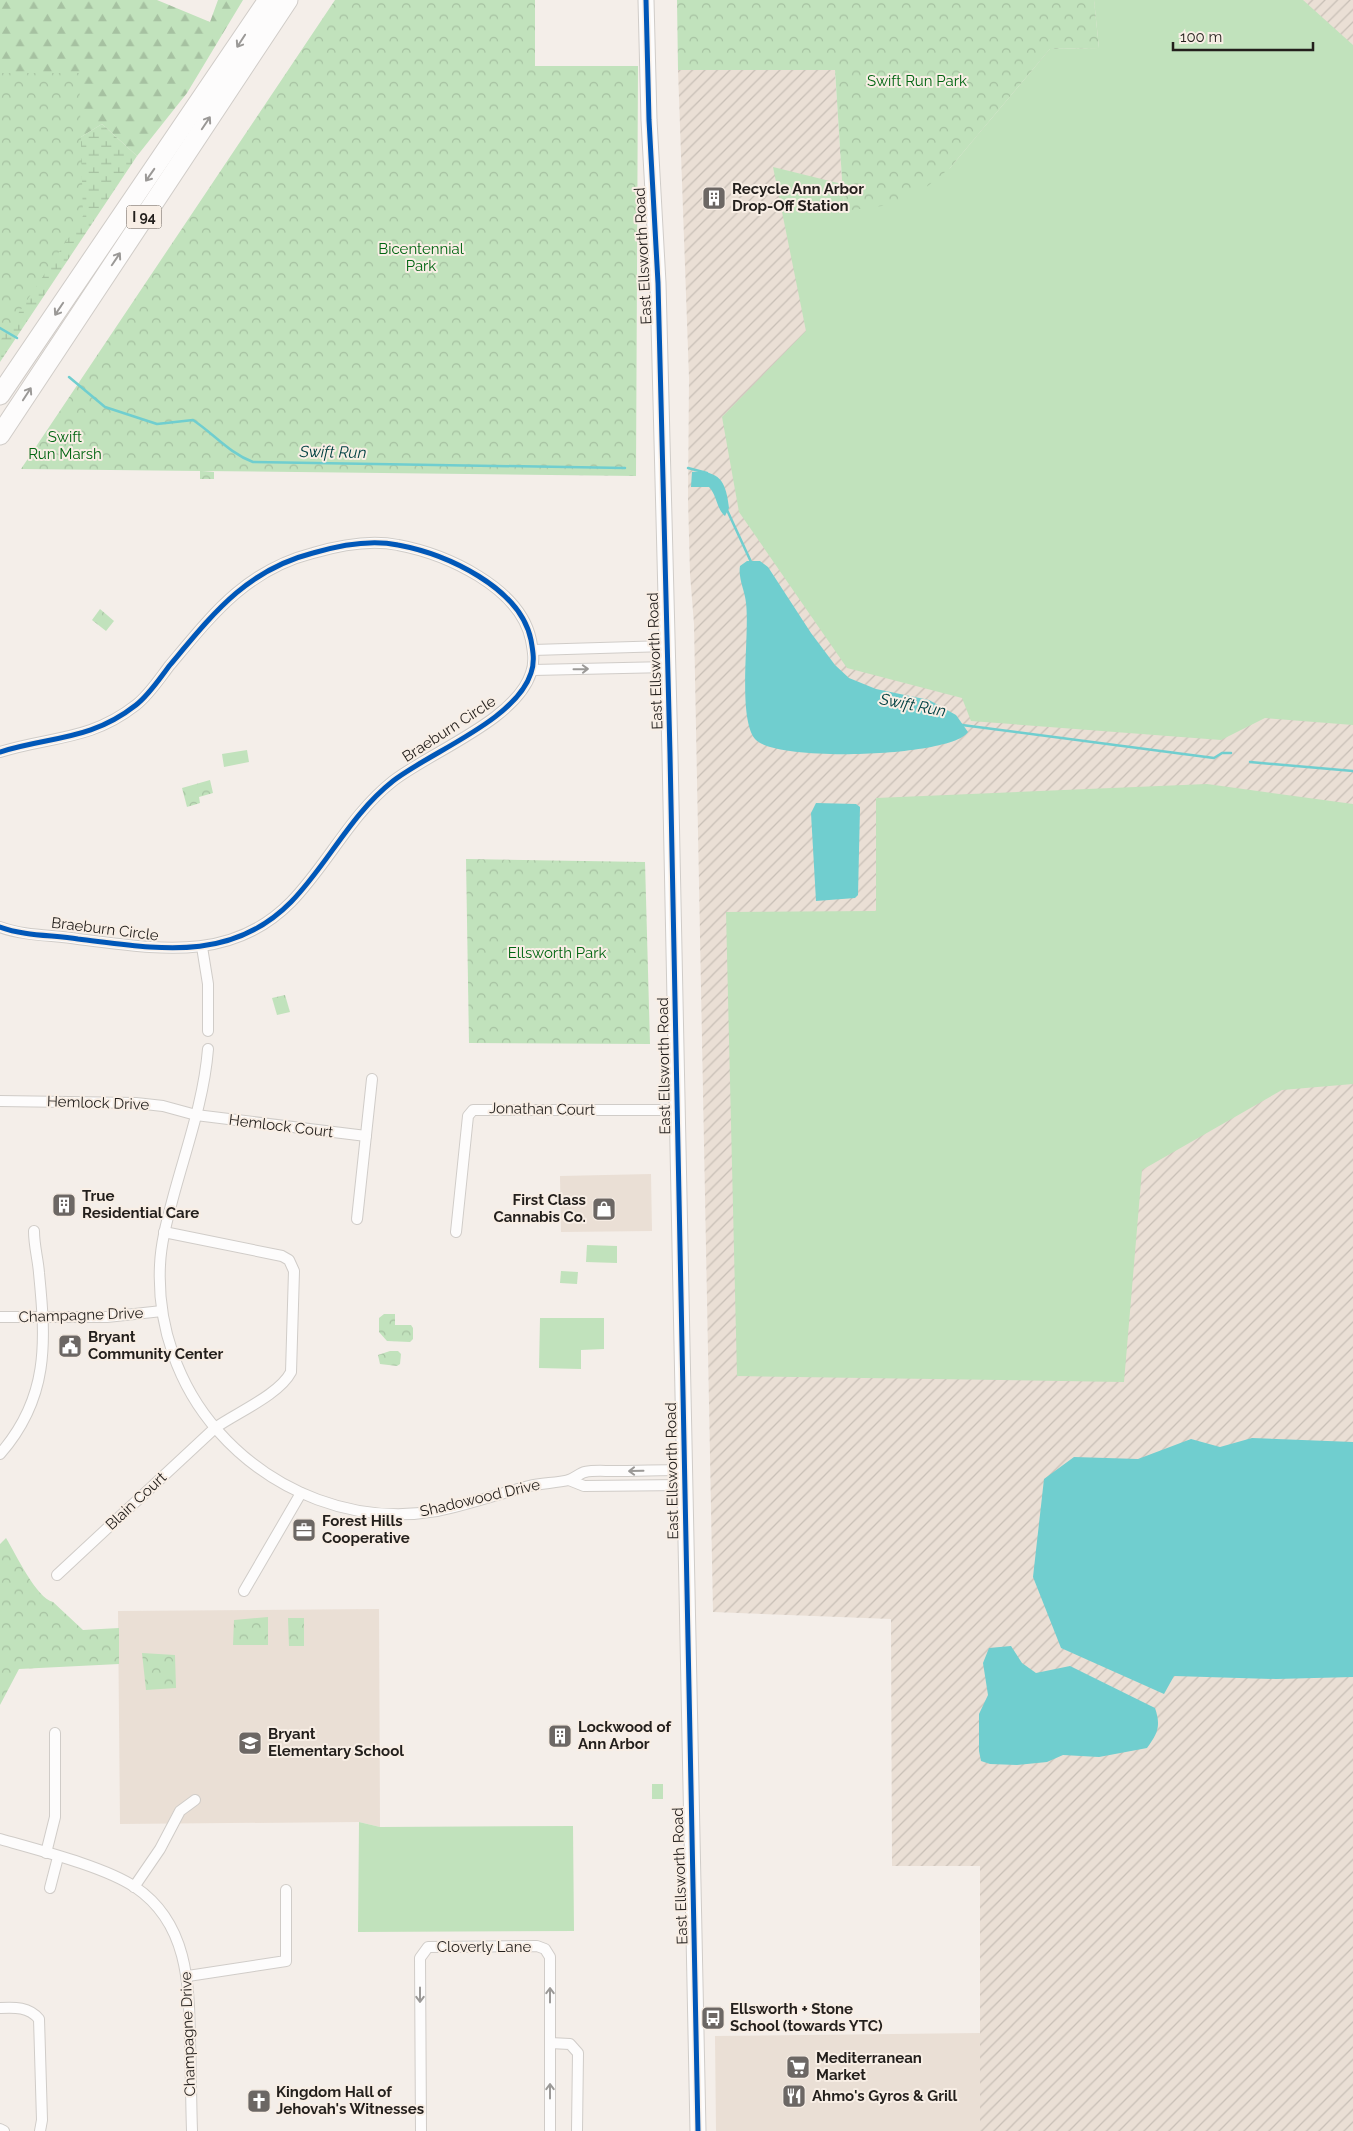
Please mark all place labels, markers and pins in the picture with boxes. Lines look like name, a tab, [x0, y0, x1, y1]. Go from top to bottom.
place label: Recycle Ann Arbor Drop-Off Station	[732, 180, 864, 215]
building icon: Recycle Ann Arbor Drop-Off Station	[701, 185, 727, 211]
place label: True Residential Care	[82, 1187, 199, 1222]
place label: First Class Cannabis Co.	[493, 1191, 586, 1226]
building icon: True Residential Care	[51, 1192, 77, 1218]
shop icon: First Class Cannabis Co.	[591, 1196, 617, 1222]
place label: Bryant Community Center	[88, 1328, 224, 1363]
public building icon: Bryant Community Center	[57, 1333, 83, 1359]
place label: Forest Hills Cooperative	[322, 1512, 410, 1547]
office icon: Forest Hills Cooperative	[291, 1517, 317, 1543]
place label: Lockwood of Ann Arbor	[578, 1718, 671, 1753]
building icon: Lockwood of Ann Arbor	[547, 1723, 573, 1749]
place label: Bryant Elementary School	[268, 1725, 404, 1760]
school or university icon: Bryant Elementary School	[237, 1730, 263, 1756]
place label: Ellsworth + Stone School (towards YTC)	[730, 2000, 883, 2035]
bus stop icon: Ellsworth + Stone School (towards YTC)	[700, 2005, 726, 2031]
place label: Mediterranean Market	[816, 2049, 922, 2084]
supermarket icon: Mediterranean Market	[785, 2054, 811, 2080]
place label: Kingdom Hall of Jehovah's Witnesses	[276, 2083, 424, 2118]
restaurant icon: Ahmo's Gyros & Grill	[781, 2083, 807, 2109]
place label: Ahmo's Gyros & Grill	[812, 2087, 958, 2105]
church icon: Kingdom Hall of Jehovah's Witnesses	[246, 2088, 272, 2114]

